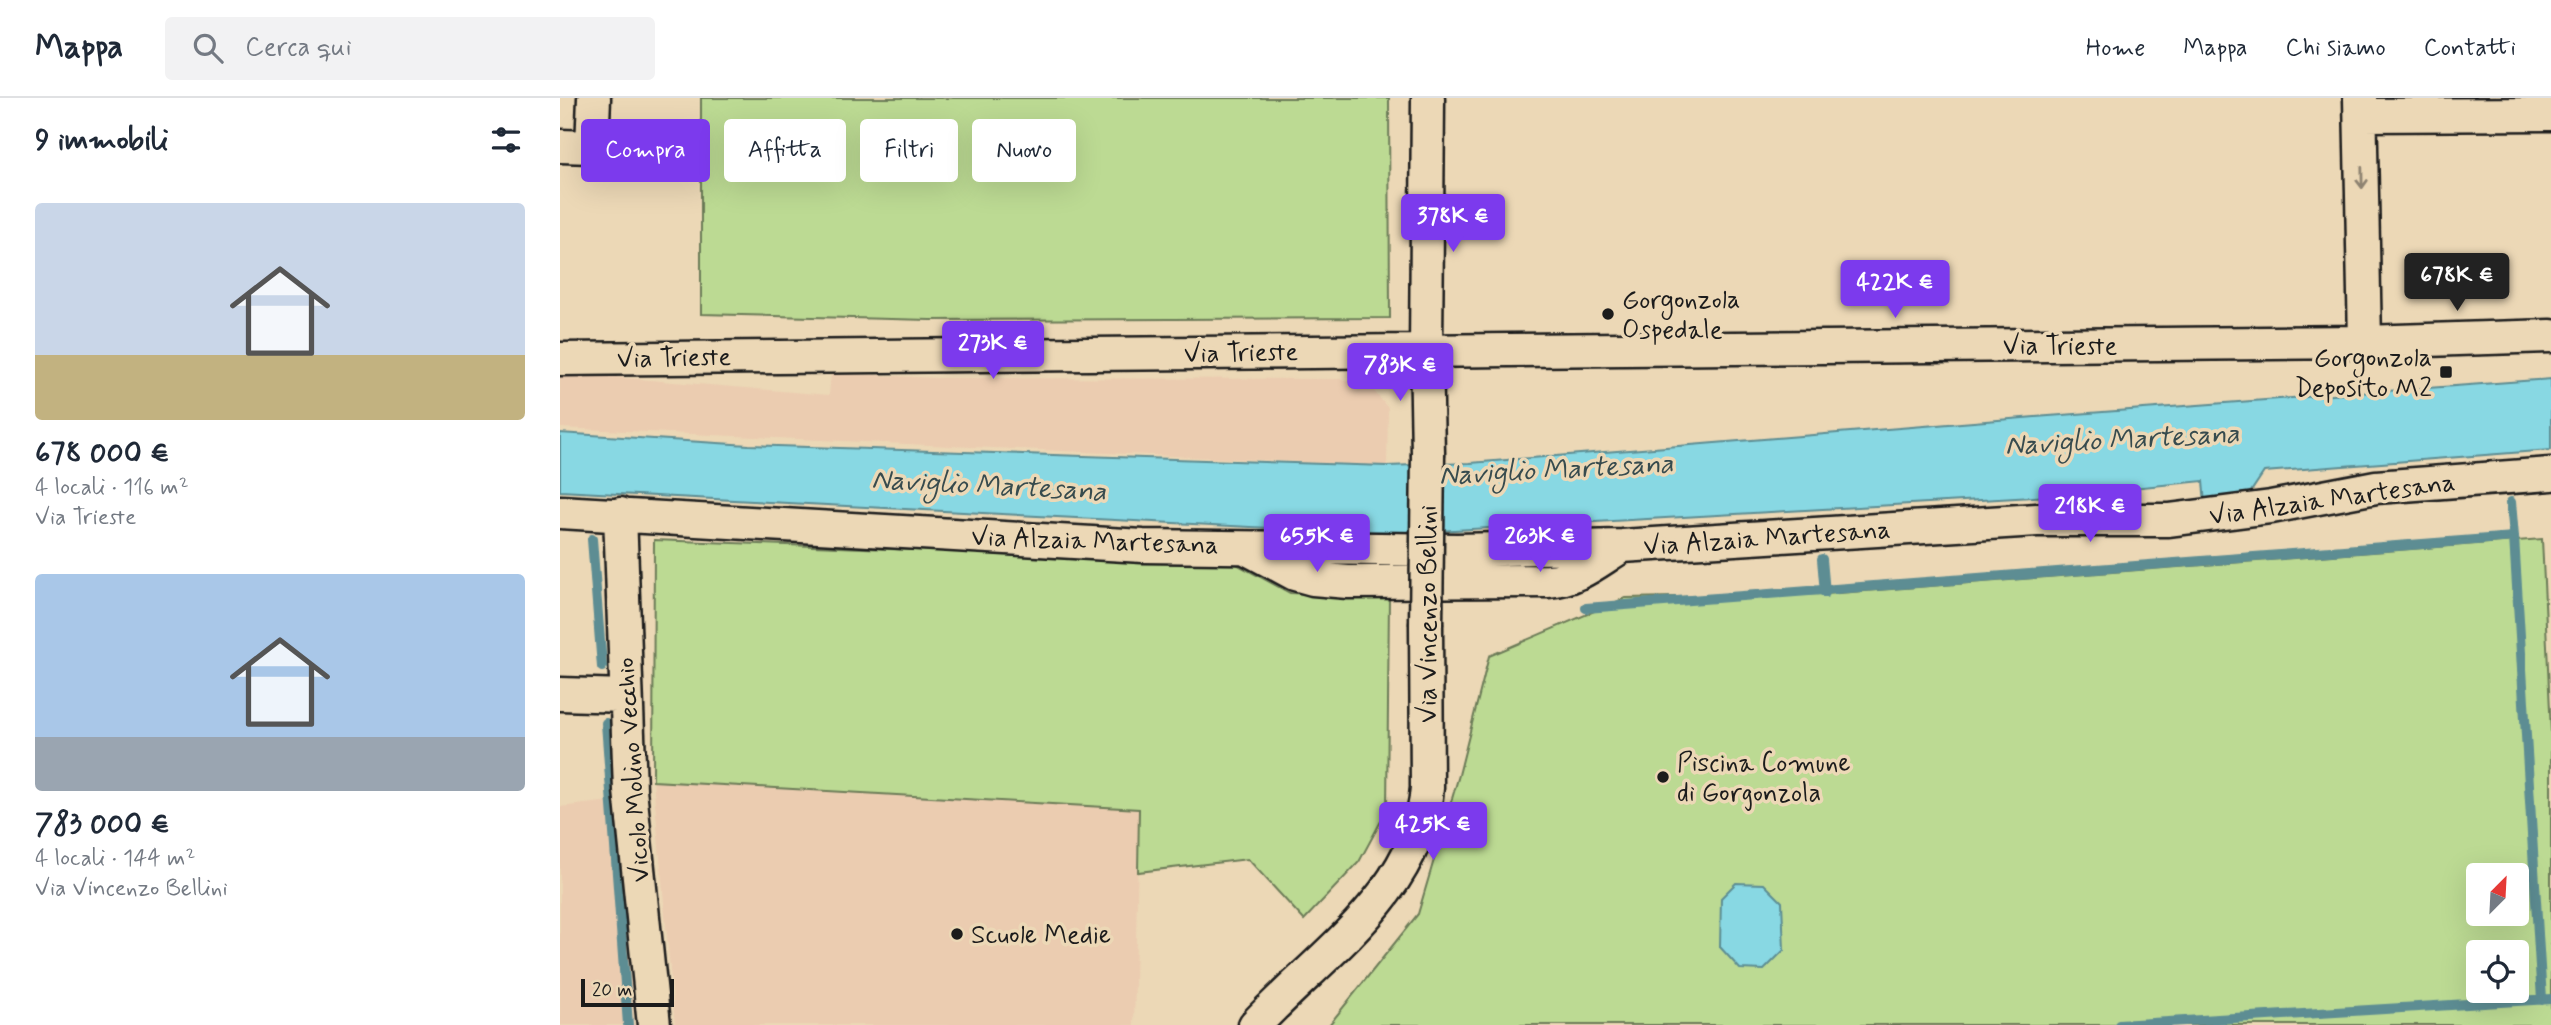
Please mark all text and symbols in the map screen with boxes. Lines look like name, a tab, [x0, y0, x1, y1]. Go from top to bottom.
search box	[165, 17, 655, 80]
text: Mappa	[35, 26, 123, 70]
icon: search	[189, 29, 227, 67]
text: Cerca qui	[245, 31, 352, 65]
text: Home	[2086, 33, 2145, 64]
text: Mappa	[2183, 33, 2247, 64]
text: Chi siamo	[2285, 33, 2386, 64]
text: Contatti	[2424, 33, 2516, 64]
chip: Compra	[581, 119, 710, 182]
chip: Affitta	[724, 119, 846, 182]
chip: Filtri	[860, 119, 958, 182]
chip: Nuovo	[972, 119, 1076, 182]
text: 9 immobili	[35, 121, 169, 160]
icon: filters	[487, 121, 525, 159]
one-way arrow	[2355, 166, 2369, 189]
pin: 378K €	[1396, 194, 1510, 254]
text: 378K €	[1417, 202, 1489, 232]
icon: home	[217, 248, 343, 374]
pin: 678K €	[2400, 254, 2514, 313]
pin: 422K €	[1838, 260, 1952, 320]
text: 678K €	[2420, 261, 2494, 291]
text: 422K €	[1857, 268, 1933, 298]
place label: Gorgonzola Ospedale	[1622, 284, 1740, 348]
marker: Gorgonzola Ospedale	[1600, 306, 1616, 322]
pin: 273K €	[936, 322, 1050, 381]
text: 273K €	[958, 329, 1028, 359]
street label: Via Trieste	[2003, 330, 2117, 364]
street label: Via Trieste	[1184, 336, 1299, 372]
street label: Via Trieste	[617, 341, 732, 377]
place label: Gorgonzola Deposito M2	[2295, 342, 2432, 406]
pin: 783K €	[1343, 344, 1457, 403]
text: 783K €	[1363, 351, 1437, 381]
marker: Gorgonzola Deposito M2	[2438, 364, 2454, 380]
water label: Naviglio Martesana	[2004, 416, 2241, 467]
text: 678 000 €	[35, 434, 170, 473]
water label: Naviglio Martesana	[1438, 446, 1675, 497]
water label: Naviglio Martesana	[871, 462, 1107, 513]
street label: Via Alzaia Martesana	[2207, 466, 2457, 534]
text: 4 locali · 116 m²	[35, 473, 189, 503]
pin: 218K €	[2033, 484, 2147, 544]
text: 218K €	[2054, 492, 2126, 522]
text: Via Trieste	[35, 503, 136, 533]
street label: Via Vincenzo Bellini	[1412, 505, 1446, 723]
street label: Via Alzaia Martesana	[1642, 513, 1892, 565]
pin: 655K €	[1260, 514, 1374, 574]
pin: 263K €	[1483, 514, 1597, 574]
street label: Via Alzaia Martesana	[971, 521, 1219, 563]
text: 655K €	[1280, 522, 1354, 552]
text: 263K €	[1505, 522, 1575, 552]
icon: home	[217, 619, 343, 745]
street label: Vicolo Molino Vecchio	[609, 656, 659, 883]
place label: Piscina Comune di Gorgonzola	[1677, 747, 1851, 811]
marker: Piscina Comune di Gorgonzola	[1655, 769, 1671, 785]
pin: 425K €	[1376, 802, 1490, 862]
text: 783 000 €	[35, 805, 170, 844]
text: 425K €	[1395, 810, 1471, 840]
text: 4 locali · 144 m²	[35, 844, 196, 874]
north arrow	[2466, 863, 2529, 926]
map controls	[2466, 863, 2529, 1003]
text: Via Vincenzo Bellini	[35, 874, 228, 904]
place label: Scuole Medie	[971, 919, 1111, 953]
marker: Scuole Medie	[949, 926, 965, 942]
button: locate	[2466, 940, 2529, 1003]
scale bar	[581, 976, 674, 1008]
text: 20 m	[592, 978, 632, 1003]

